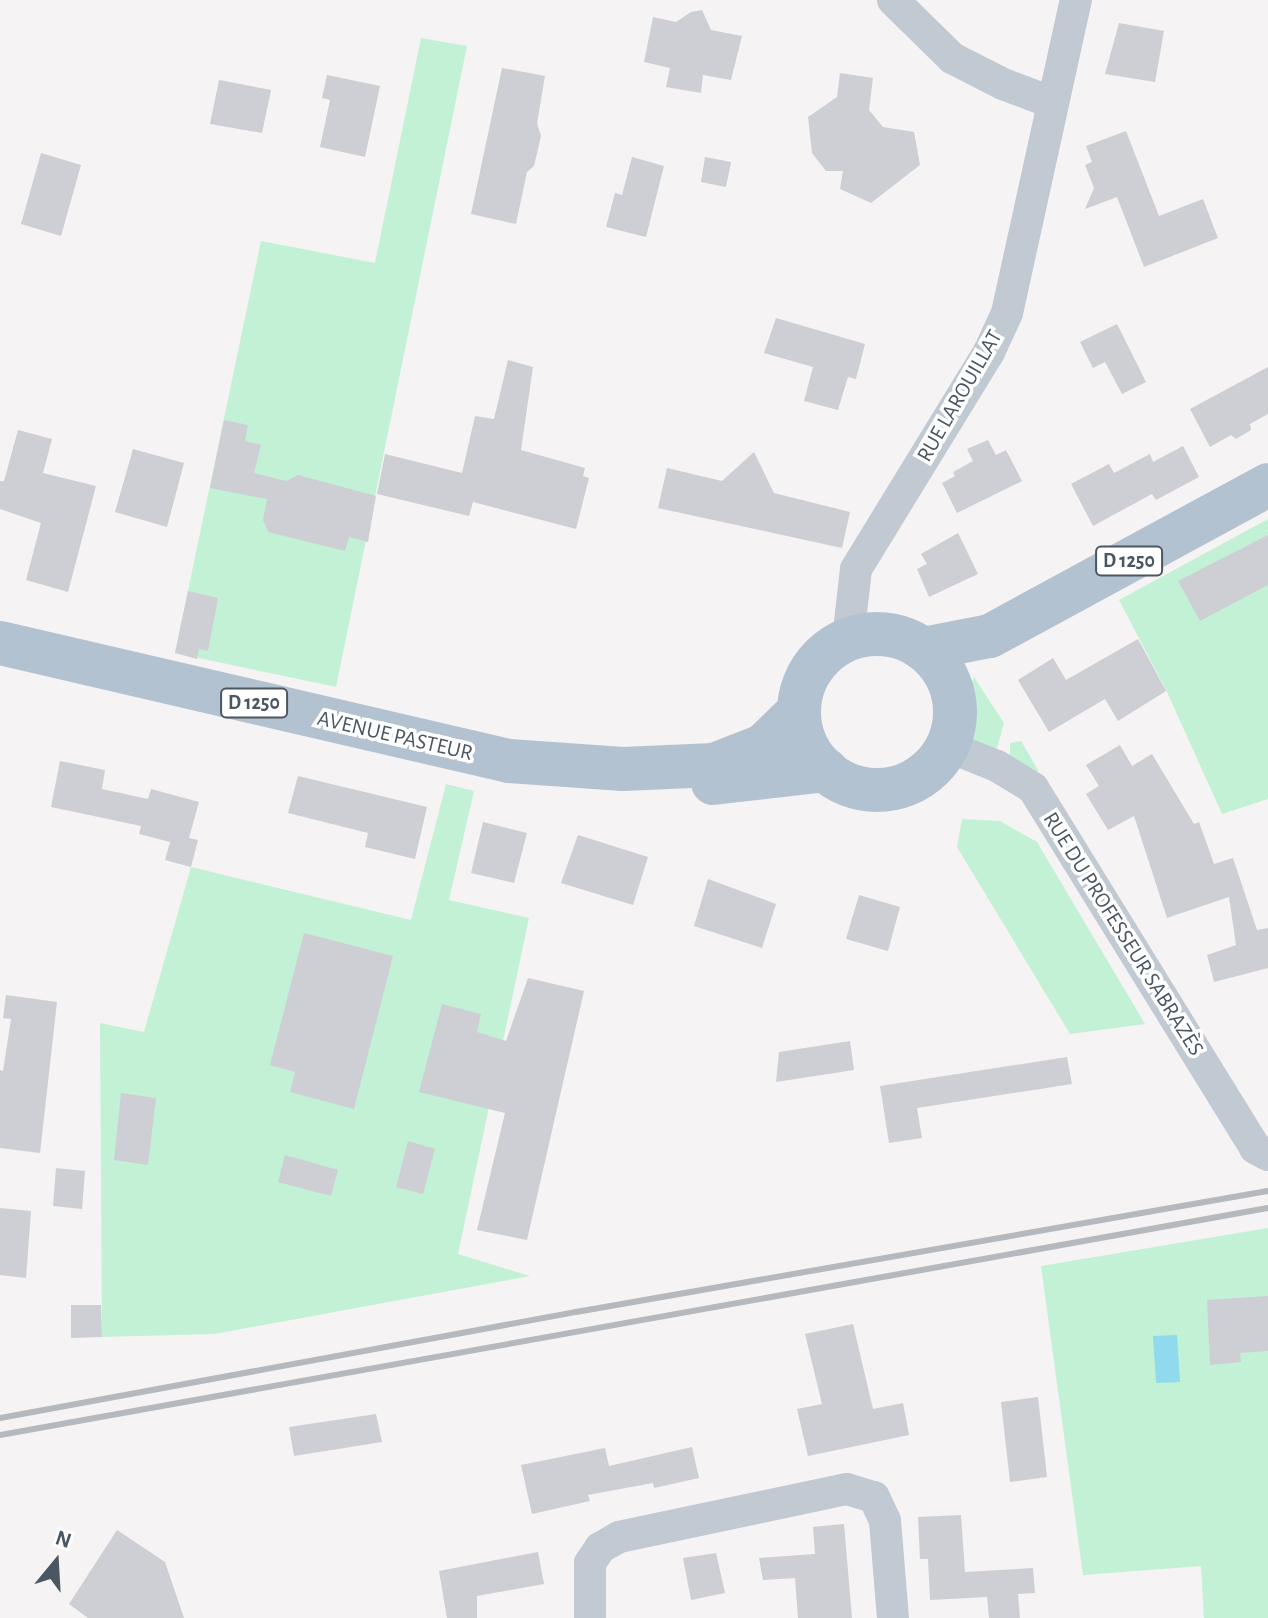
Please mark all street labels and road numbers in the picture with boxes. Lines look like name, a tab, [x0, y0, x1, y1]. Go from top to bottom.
street label: RUE LAROUILLAT	[912, 325, 1008, 467]
road number: D 1250	[1095, 545, 1163, 577]
road number: D 1250	[220, 687, 288, 719]
street label: AVENUE PASTEUR	[315, 705, 475, 767]
street label: RUE DU PROFESSEUR SABRAZÈS	[1037, 807, 1209, 1061]

